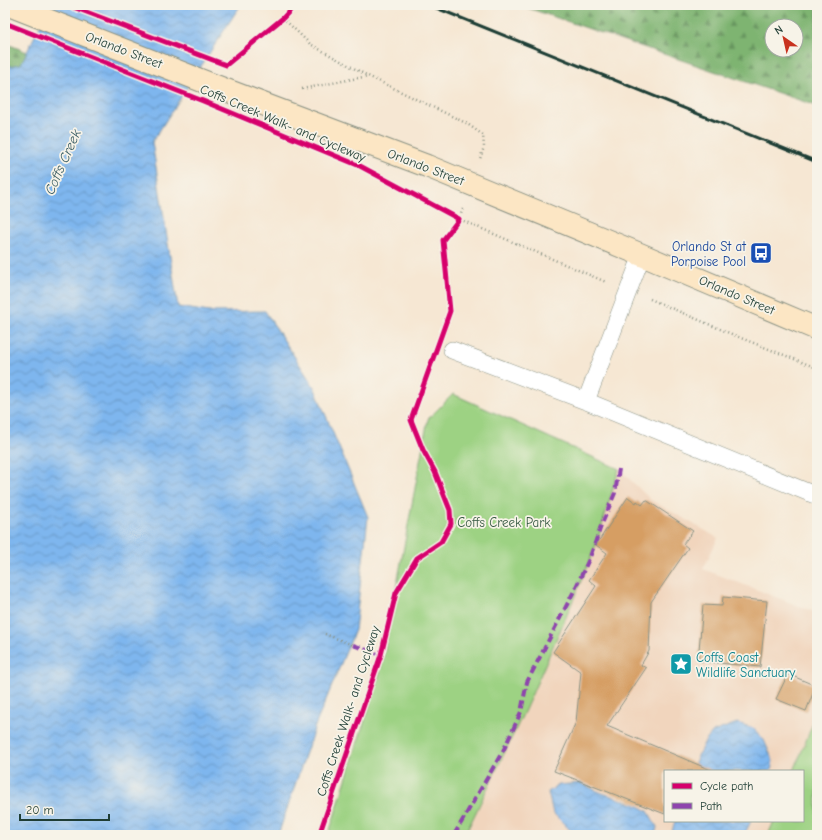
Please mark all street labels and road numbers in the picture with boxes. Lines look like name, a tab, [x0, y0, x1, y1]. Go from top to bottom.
street label: Orlando Street	[84, 28, 166, 72]
street label: Coffs Creek Walk- and Cycleway	[198, 81, 368, 165]
street label: Orlando Street	[386, 145, 468, 189]
street label: Orlando Street	[697, 272, 778, 318]
street label: Coffs Creek Walk- and Cycleway	[313, 624, 383, 798]

